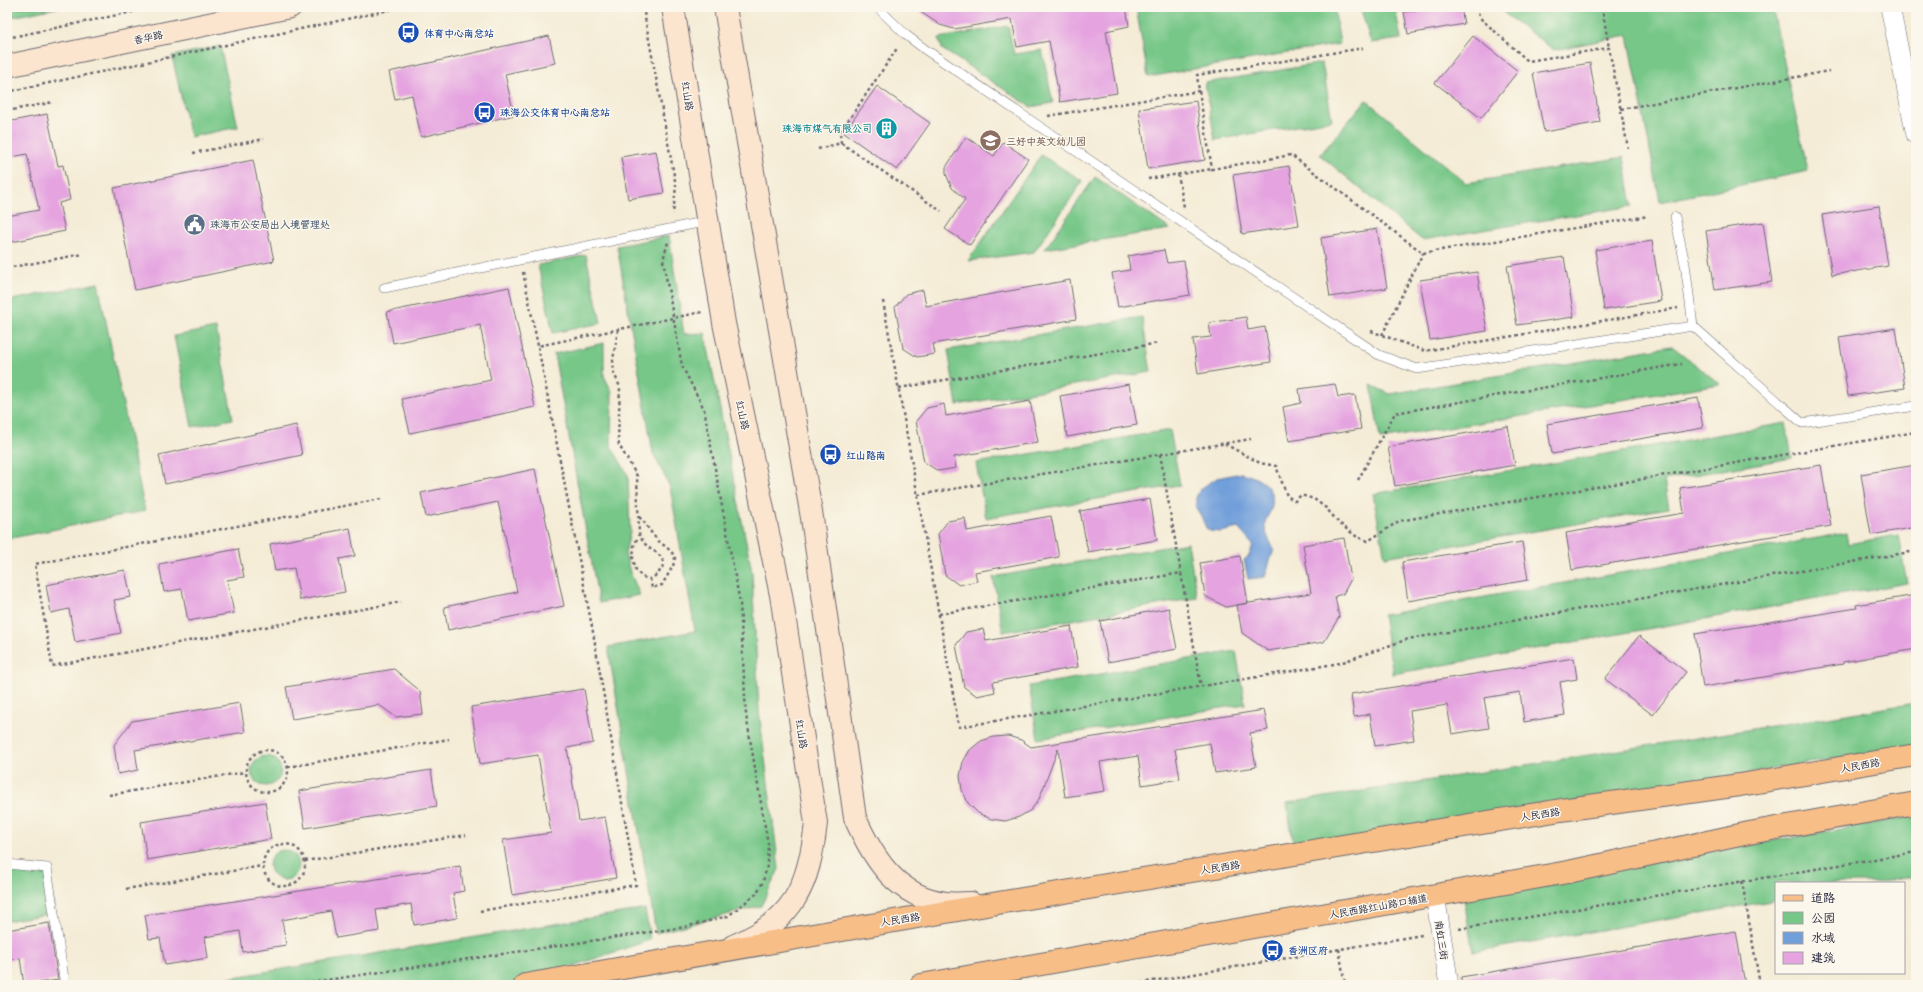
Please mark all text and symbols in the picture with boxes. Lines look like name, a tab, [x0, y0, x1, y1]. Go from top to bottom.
bus stop icon: 体育中心南总站	[395, 20, 421, 46]
place label: 体育中心南总站	[424, 26, 494, 40]
street label: 香华路	[132, 27, 164, 47]
street label: 红山路	[679, 80, 697, 112]
bus stop icon: 珠海公交体育中心南总站	[471, 99, 497, 125]
place label: 珠海公交体育中心南总站	[500, 105, 610, 119]
building icon: 珠海市煤气有限公司	[874, 115, 900, 141]
place label: 珠海市煤气有限公司	[782, 121, 872, 135]
school or university icon: 三好中英文幼儿园	[978, 128, 1004, 154]
place label: 三好中英文幼儿园	[1006, 134, 1086, 148]
public building icon: 珠海市公安局出入境管理处	[181, 211, 207, 237]
place label: 珠海市公安局出入境管理处	[210, 217, 330, 231]
street label: 红山路	[733, 399, 753, 431]
bus stop icon: 红山路南	[818, 442, 844, 468]
place label: 红山路南	[846, 448, 886, 462]
street label: 红山路	[793, 718, 811, 750]
street label: 人民西路	[1839, 755, 1881, 775]
street label: 人民西路	[1519, 804, 1561, 824]
street label: 人民西路	[1199, 857, 1241, 877]
legend	[1775, 882, 1905, 974]
text: 道路	[1811, 889, 1835, 905]
street label: 人民西路红山路口辅道	[1328, 890, 1428, 922]
street label: 人民西路	[879, 909, 921, 929]
text: 公园	[1811, 909, 1835, 925]
street label: 南虹三街	[1432, 919, 1452, 961]
text: 水域	[1811, 929, 1835, 945]
bus stop icon: 香洲区府	[1260, 937, 1286, 963]
place label: 香洲区府	[1288, 943, 1328, 957]
text: 建筑	[1811, 949, 1835, 965]

